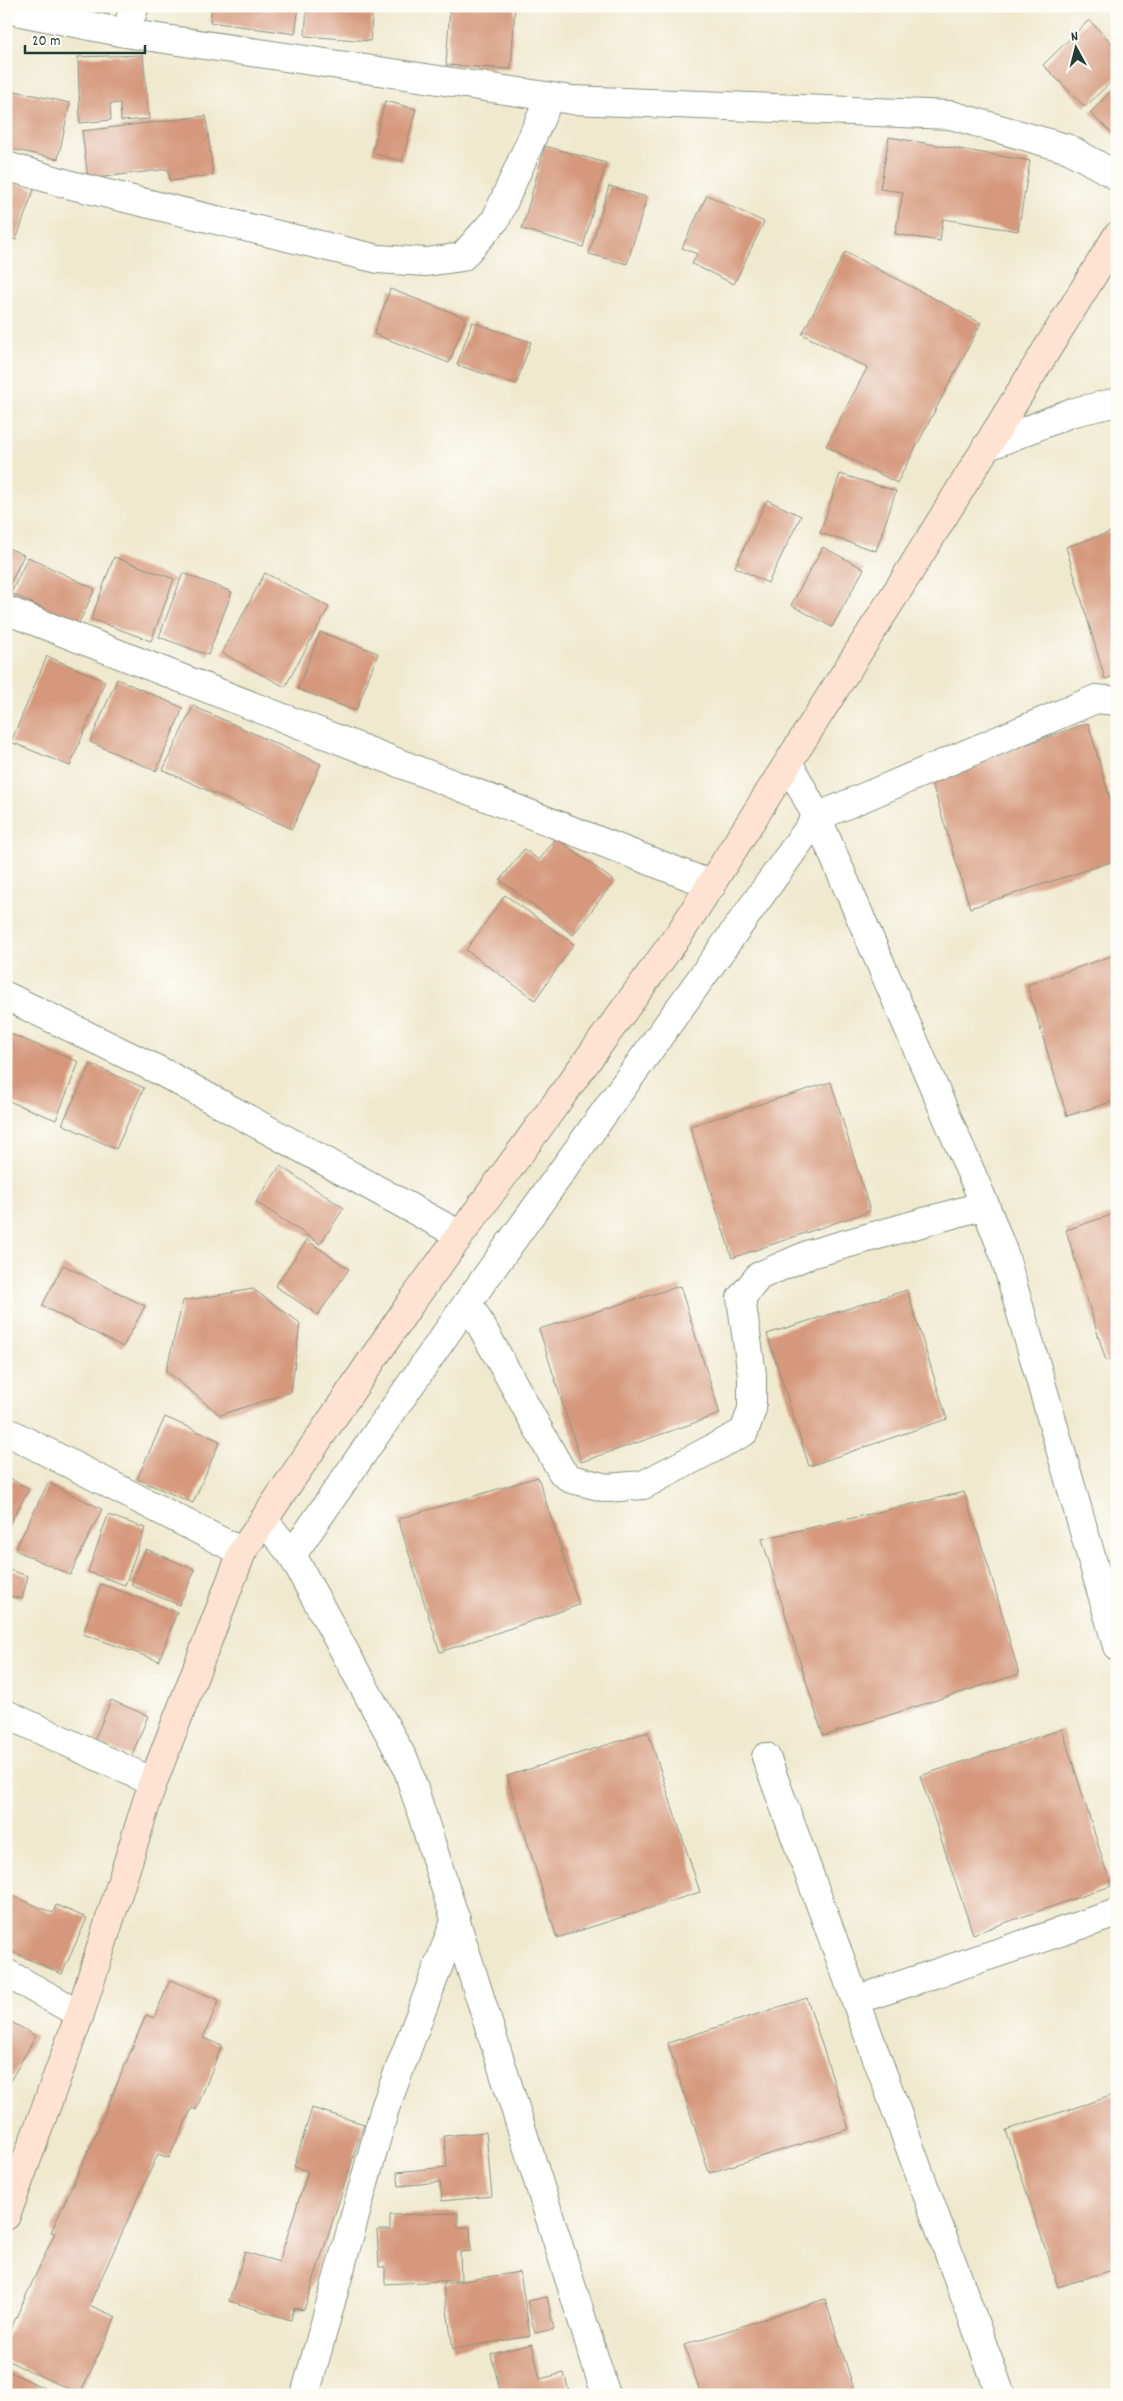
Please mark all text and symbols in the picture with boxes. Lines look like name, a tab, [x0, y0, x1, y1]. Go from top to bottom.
scale bar	[25, 22, 145, 54]
north arrow	[1050, 22, 1100, 72]
text: N	[1070, 27, 1079, 47]
text: 20 m	[32, 31, 60, 53]

